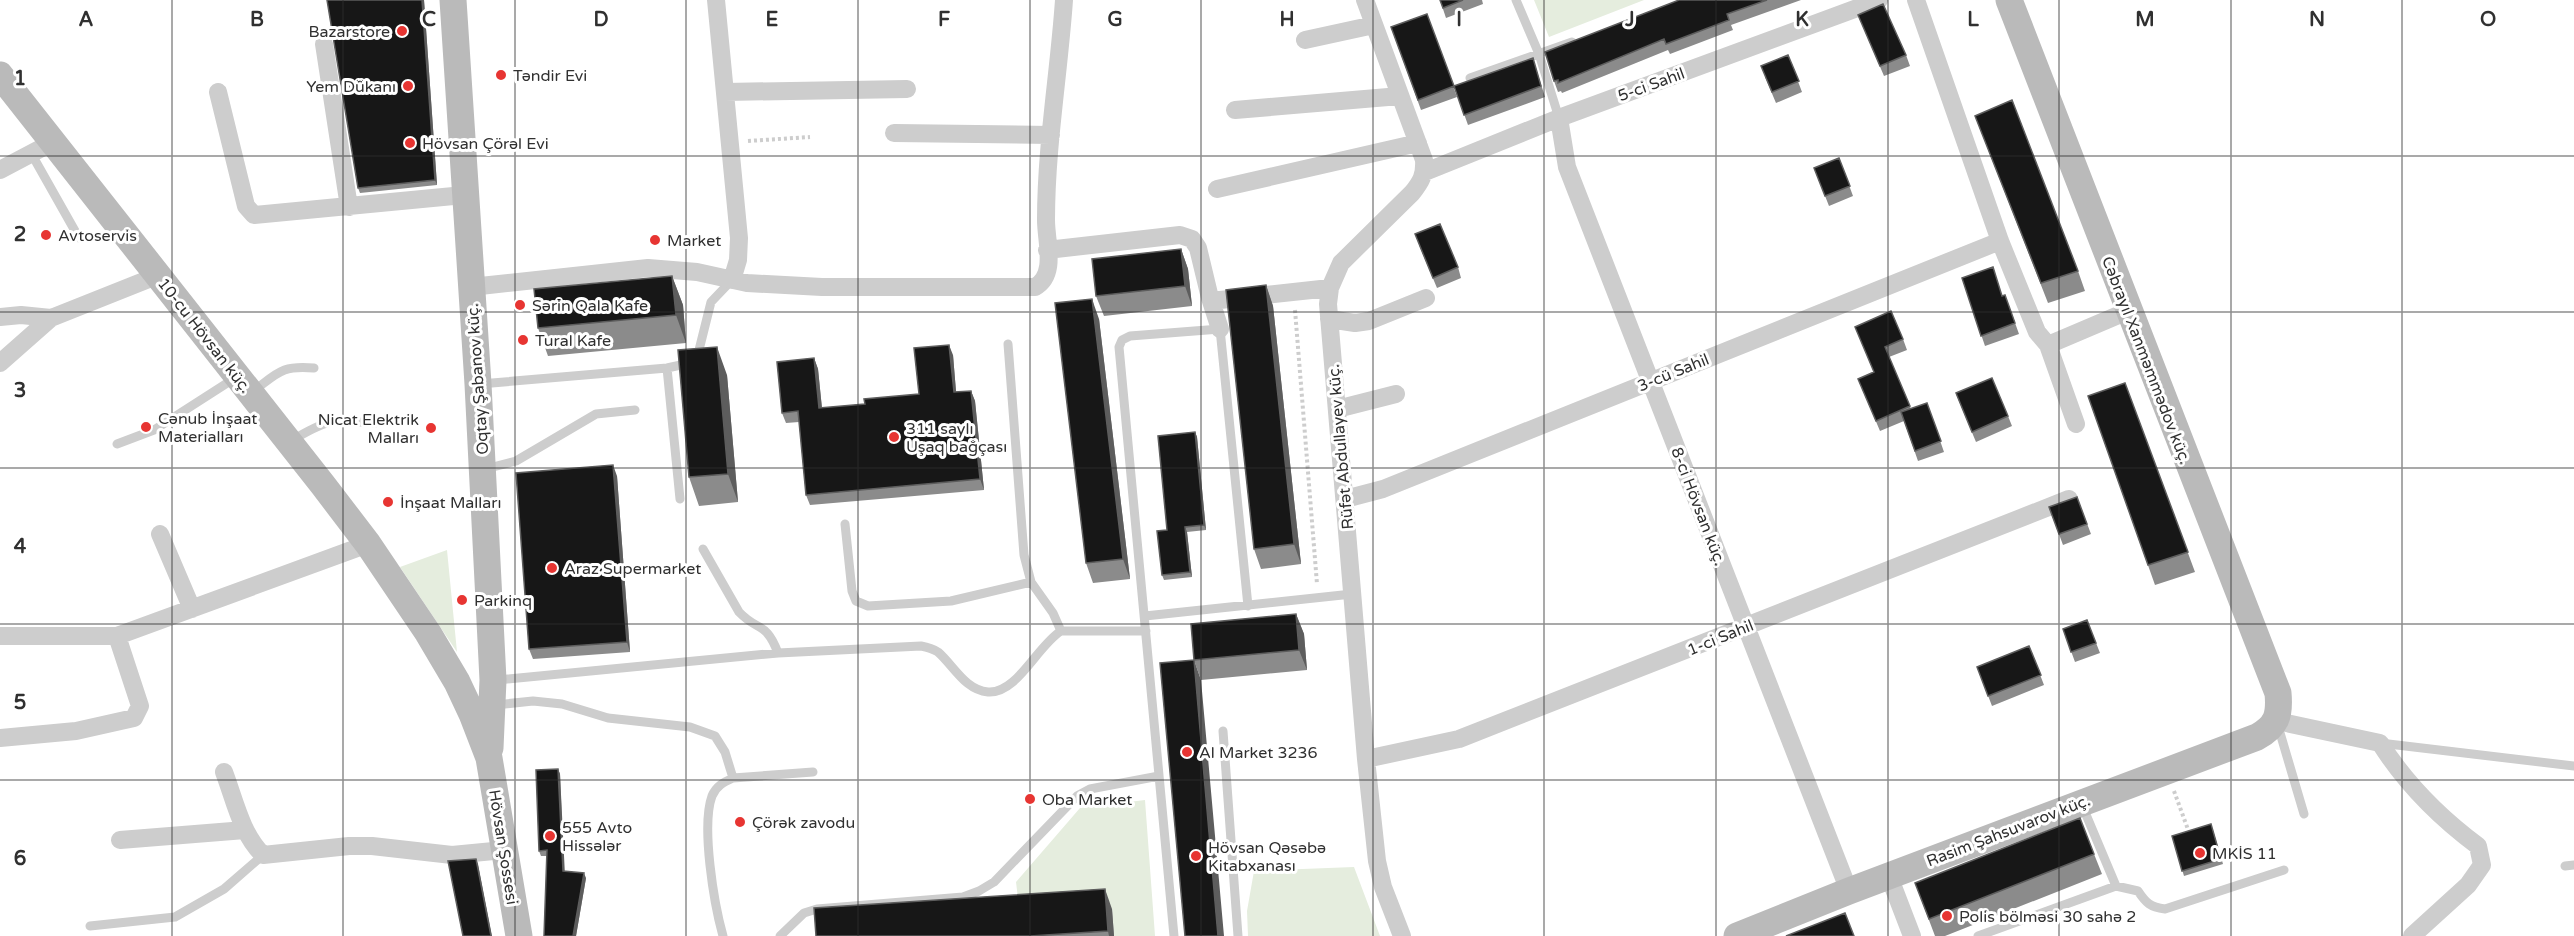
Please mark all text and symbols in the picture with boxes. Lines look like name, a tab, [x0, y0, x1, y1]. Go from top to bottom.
text: A	[79, 8, 94, 32]
text: B	[250, 8, 264, 32]
text: C	[422, 8, 436, 32]
text: D	[593, 8, 609, 32]
text: E	[766, 8, 779, 32]
text: F	[938, 8, 950, 32]
text: G	[1107, 8, 1123, 32]
text: H	[1279, 8, 1295, 32]
text: I	[1456, 8, 1462, 32]
text: J	[1624, 8, 1635, 32]
text: K	[1795, 8, 1809, 32]
text: L	[1967, 8, 1979, 32]
text: M	[2135, 8, 2155, 32]
text: N	[2309, 8, 2325, 32]
text: O	[2480, 8, 2496, 32]
place label: Bazarstore	[309, 22, 390, 42]
marker: Bazarstore	[395, 24, 409, 38]
street label: 5-ci Sahil	[1615, 64, 1688, 106]
place label: Təndir Evi	[513, 66, 587, 86]
text: 1	[14, 67, 26, 91]
marker: Təndir Evi	[494, 68, 508, 82]
place label: Yem Dükanı	[306, 77, 396, 97]
marker: Yem Dükanı	[401, 79, 415, 93]
place label: Hövsan Çörəl Evi	[422, 134, 549, 154]
marker: Hövsan Çörəl Evi	[403, 136, 417, 150]
text: 2	[14, 223, 26, 247]
place label: Avtoservis	[58, 226, 137, 246]
marker: Avtoservis	[39, 228, 53, 242]
place label: Market	[667, 231, 721, 251]
marker: Market	[648, 233, 662, 247]
street label: Cəbrayıl Xanməmmədov küç.	[2097, 254, 2195, 467]
street label: 10-cu Hövsan küç.	[153, 274, 255, 397]
place label: Sərin Qala Kafe	[532, 296, 648, 316]
marker: Sərin Qala Kafe	[513, 298, 527, 312]
street label: Oqtay Şabanov küç.	[463, 303, 493, 455]
place label: Tural Kafe	[535, 331, 611, 351]
marker: Tural Kafe	[516, 333, 530, 347]
street label: 3-cü Sahil	[1635, 349, 1712, 396]
street label: Rüfət Abdullayev küç.	[1324, 363, 1358, 530]
text: 3	[14, 379, 26, 403]
place label: Cənub İnşaat Materialları	[158, 409, 257, 447]
place label: Nicat Elektrik Malları	[318, 410, 419, 448]
place label: 311 saylı Uşaq bağçası	[906, 419, 1007, 457]
marker: Cənub İnşaat Materialları	[139, 420, 153, 434]
marker: Nicat Elektrik Malları	[424, 421, 438, 435]
marker: 311 saylı Uşaq bağçası	[887, 430, 901, 444]
street label: 8-ci Hövsan küç.	[1666, 444, 1730, 568]
place label: İnşaat Malları	[400, 493, 501, 513]
marker: İnşaat Malları	[381, 495, 395, 509]
text: 4	[14, 535, 27, 559]
place label: Araz Supermarket	[564, 559, 701, 579]
marker: Araz Supermarket	[545, 561, 559, 575]
place label: Parkinq	[474, 591, 532, 611]
marker: Parkinq	[455, 593, 469, 607]
street label: 1-ci Sahil	[1684, 616, 1756, 660]
text: 5	[14, 691, 26, 715]
place label: Al Market 3236	[1199, 743, 1318, 763]
marker: Al Market 3236	[1180, 745, 1194, 759]
street label: Hövsan Şossesi	[484, 788, 522, 906]
place label: Oba Market	[1042, 790, 1132, 810]
street label: Rasim Şahsuvarov küç.	[1924, 790, 2093, 871]
marker: Oba Market	[1023, 792, 1037, 806]
place label: Çörək zavodu	[752, 813, 855, 833]
marker: Çörək zavodu	[733, 815, 747, 829]
place label: 555 Avto Hissələr	[562, 818, 632, 856]
marker: 555 Avto Hissələr	[543, 829, 557, 843]
place label: Hövsan Qəsəbə Kitabxanası	[1208, 838, 1326, 876]
place label: MKİS 11	[2212, 844, 2277, 864]
marker: MKİS 11	[2193, 846, 2207, 860]
text: 6	[14, 847, 26, 871]
marker: Hövsan Qəsəbə Kitabxanası	[1189, 849, 1203, 863]
place label: Polis bölməsi 30 sahə 2	[1959, 907, 2136, 927]
marker: Polis bölməsi 30 sahə 2	[1940, 909, 1954, 923]

